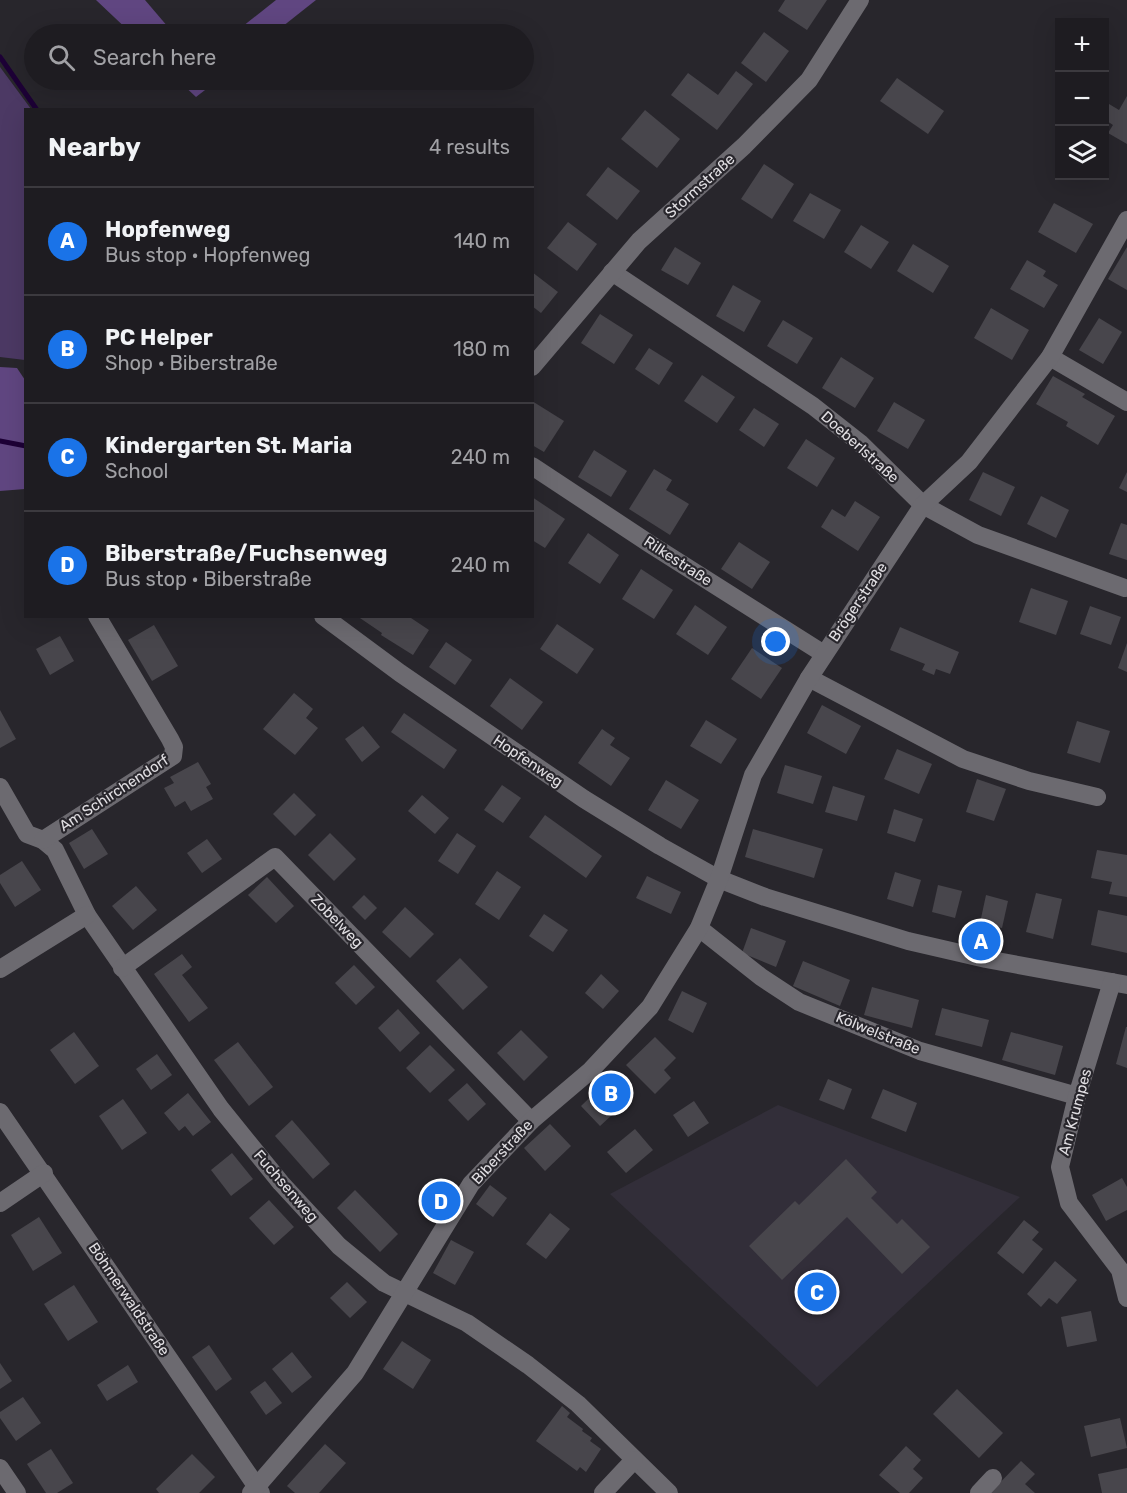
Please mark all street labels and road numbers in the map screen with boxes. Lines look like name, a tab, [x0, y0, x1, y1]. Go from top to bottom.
street label: Stormstraße	[661, 150, 739, 222]
street label: Doeberlstraße	[817, 407, 903, 487]
street label: Rilkestraße	[641, 532, 715, 590]
street label: Brögerstraße	[825, 559, 891, 645]
street label: Hopfenweg	[490, 731, 566, 791]
street label: Am Schirchendorf	[56, 751, 172, 835]
street label: Zobelweg	[307, 890, 367, 952]
street label: Kölwelstraße	[833, 1008, 923, 1058]
street label: Am Krumpes	[1055, 1066, 1095, 1157]
street label: Biberstraße	[468, 1116, 536, 1188]
street label: Fuchsenweg	[250, 1146, 322, 1226]
street label: Böhmerwaldstraße	[85, 1239, 173, 1359]

